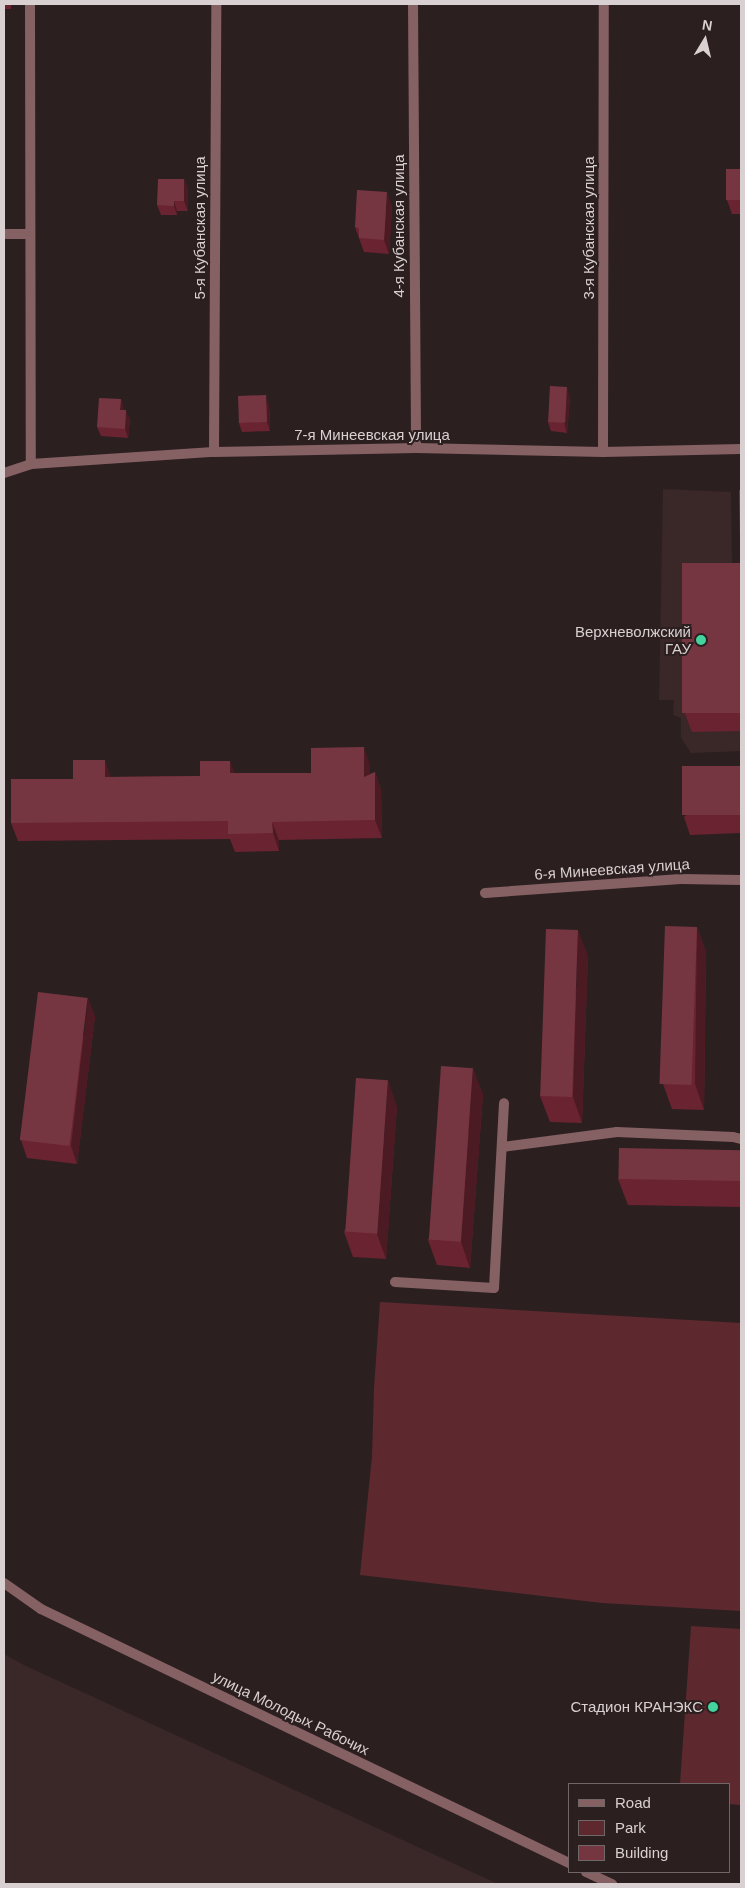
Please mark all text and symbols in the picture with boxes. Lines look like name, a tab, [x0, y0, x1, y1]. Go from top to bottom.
north arrow	[680, 15, 730, 65]
text: N	[701, 16, 714, 34]
street label: 4-я Кубанская улица	[390, 154, 408, 298]
street label: 5-я Кубанская улица	[191, 156, 209, 300]
street label: 3-я Кубанская улица	[580, 156, 598, 300]
street label: 7-я Минеевская улица	[294, 426, 450, 444]
place label: Верхневолжский ГАУ	[575, 622, 691, 657]
marker: Верхневолжский ГАУ	[695, 634, 707, 646]
street label: 6-я Минеевская улица	[534, 855, 690, 883]
street label: улица Молодых Рабочих	[210, 1667, 372, 1759]
place label: Стадион КРАНЭКС	[570, 1698, 703, 1716]
marker: Стадион КРАНЭКС	[707, 1701, 719, 1713]
legend	[568, 1783, 730, 1873]
text: Road	[615, 1794, 651, 1811]
text: Park	[615, 1819, 646, 1836]
text: Building	[615, 1844, 668, 1861]

